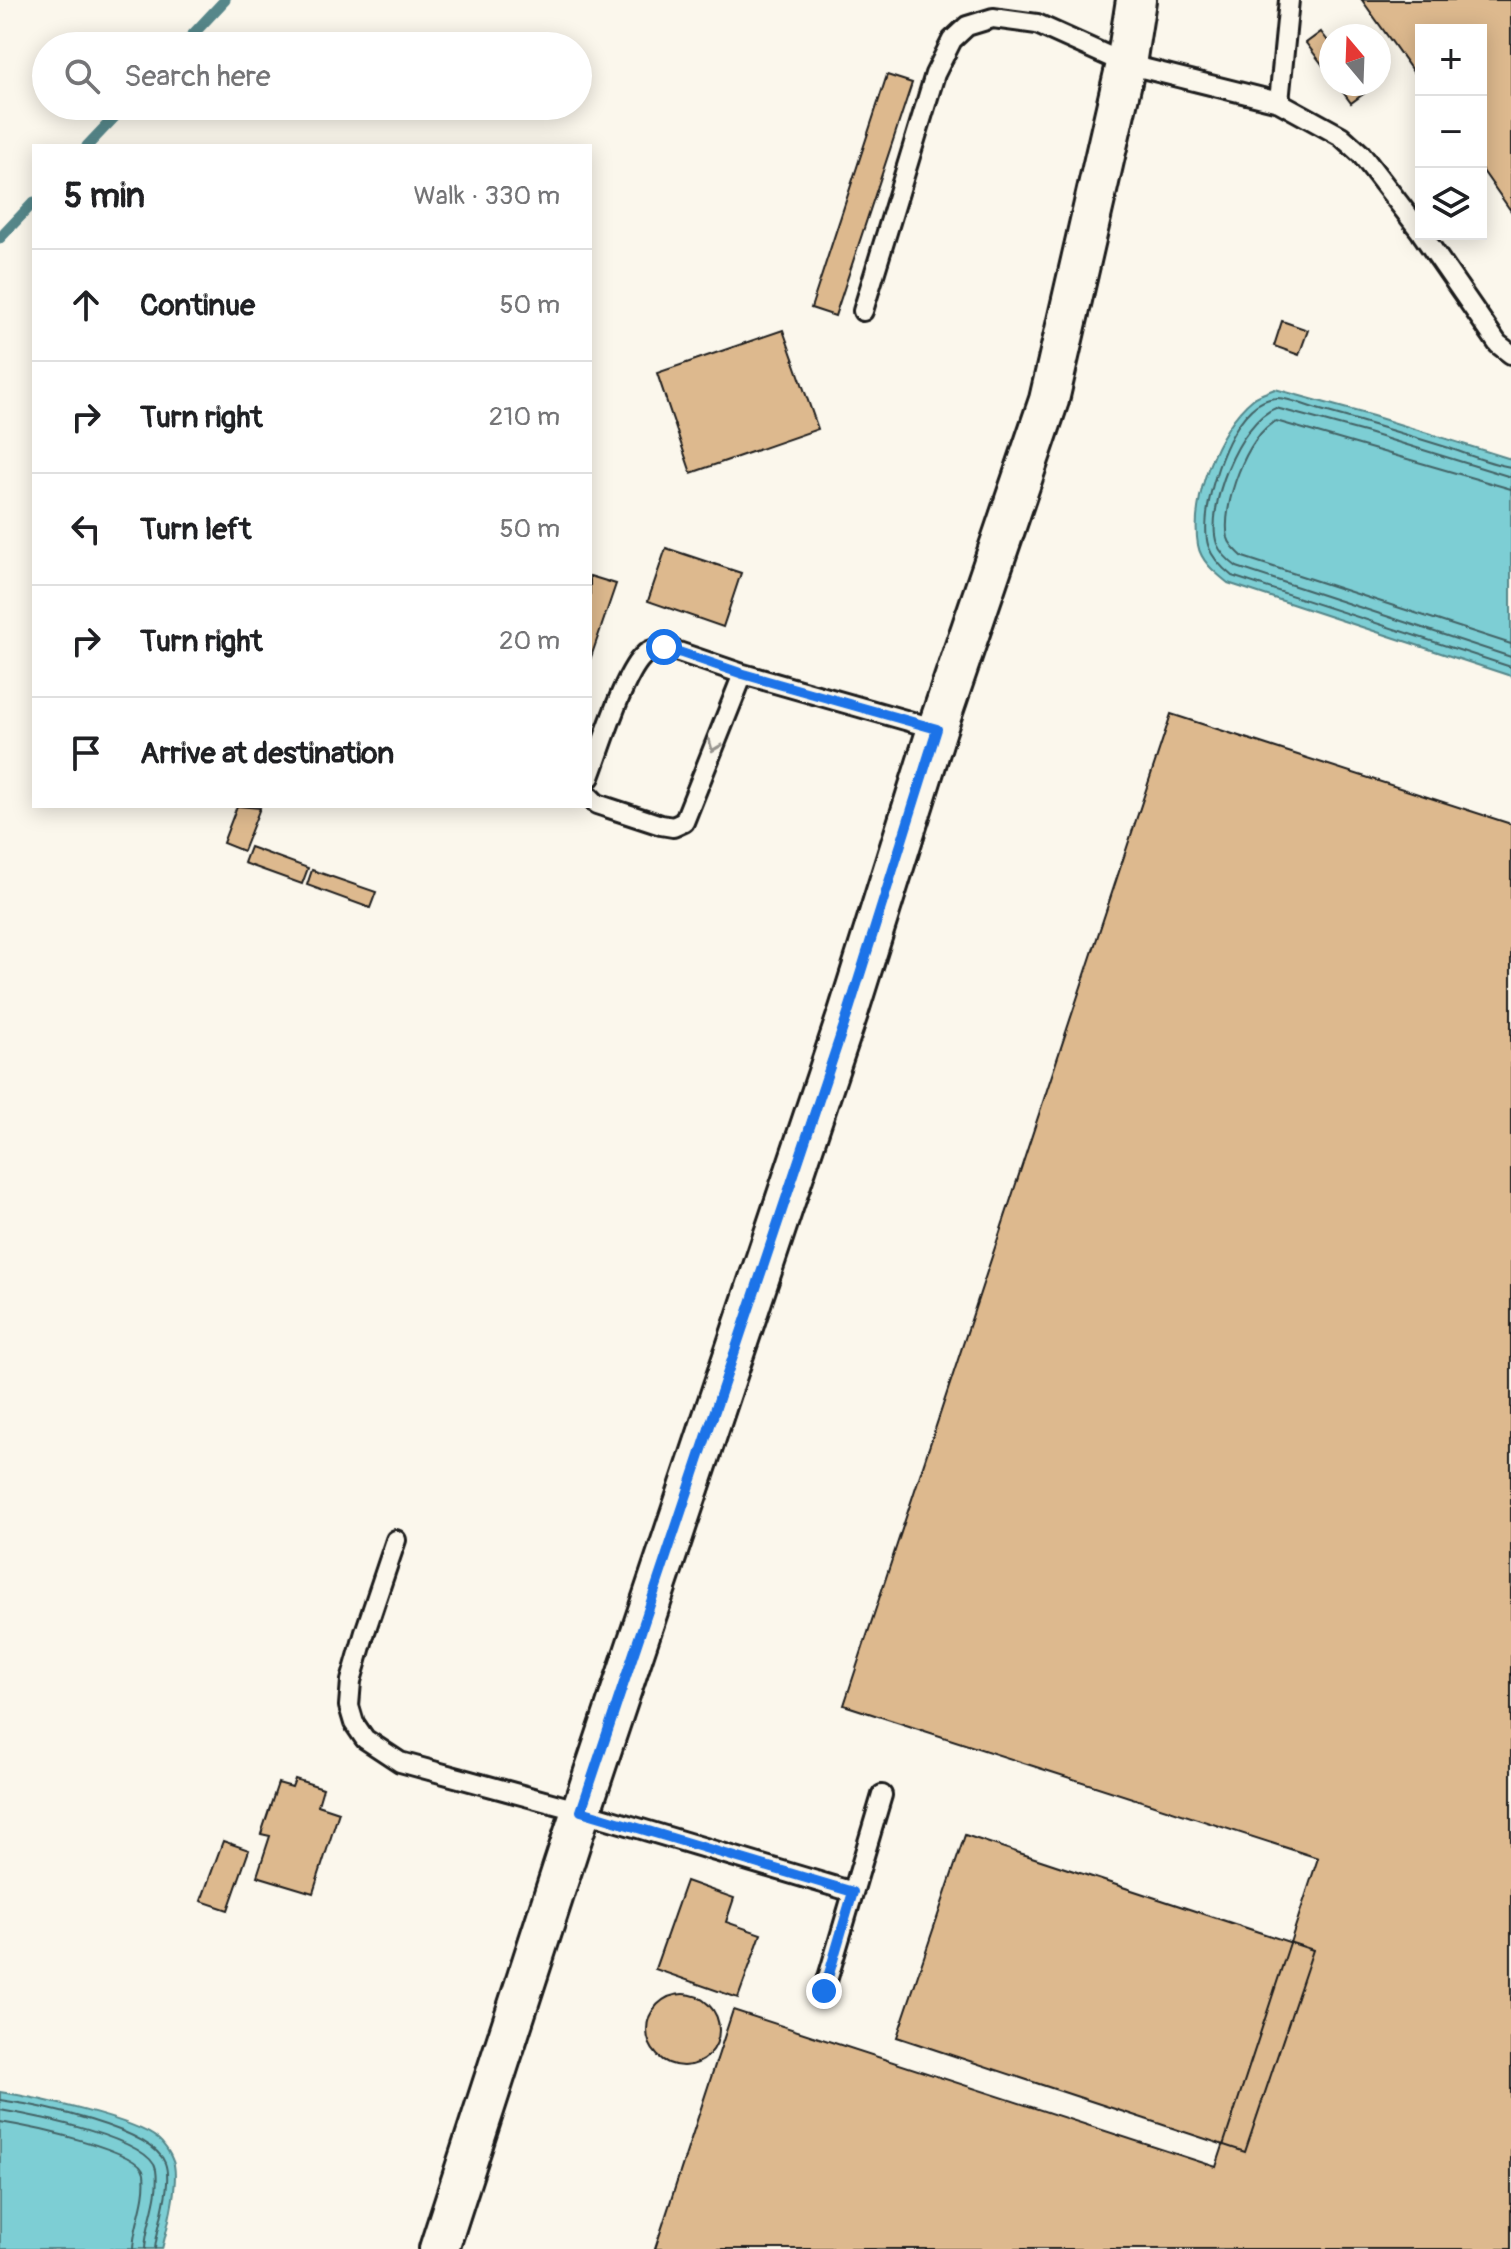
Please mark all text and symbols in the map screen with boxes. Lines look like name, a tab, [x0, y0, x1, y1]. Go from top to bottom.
north arrow	[1319, 24, 1391, 96]
map controls	[1415, 24, 1487, 240]
button: +	[1415, 24, 1487, 96]
search box	[32, 32, 592, 120]
icon: search	[60, 54, 104, 98]
text: Search here	[124, 58, 271, 95]
button: −	[1415, 96, 1487, 168]
button: layers	[1415, 168, 1487, 240]
text: 5 min	[64, 175, 145, 218]
text: Walk · 330 m	[413, 180, 560, 212]
icon: ahead	[64, 283, 108, 327]
text: Continue	[140, 287, 255, 324]
text: 50 m	[499, 289, 560, 321]
icon: right	[64, 395, 108, 439]
text: Turn right	[140, 399, 263, 436]
text: 210 m	[489, 401, 560, 433]
icon: left	[64, 507, 108, 551]
text: Turn left	[140, 511, 251, 548]
text: 50 m	[499, 513, 560, 545]
icon: right	[64, 619, 108, 663]
text: Turn right	[140, 623, 263, 660]
text: 20 m	[499, 625, 560, 657]
route start	[646, 629, 682, 665]
icon: arrive	[64, 731, 108, 775]
text: Arrive at destination	[140, 735, 394, 772]
one-way arrow	[708, 738, 724, 752]
route end	[806, 1973, 842, 2009]

